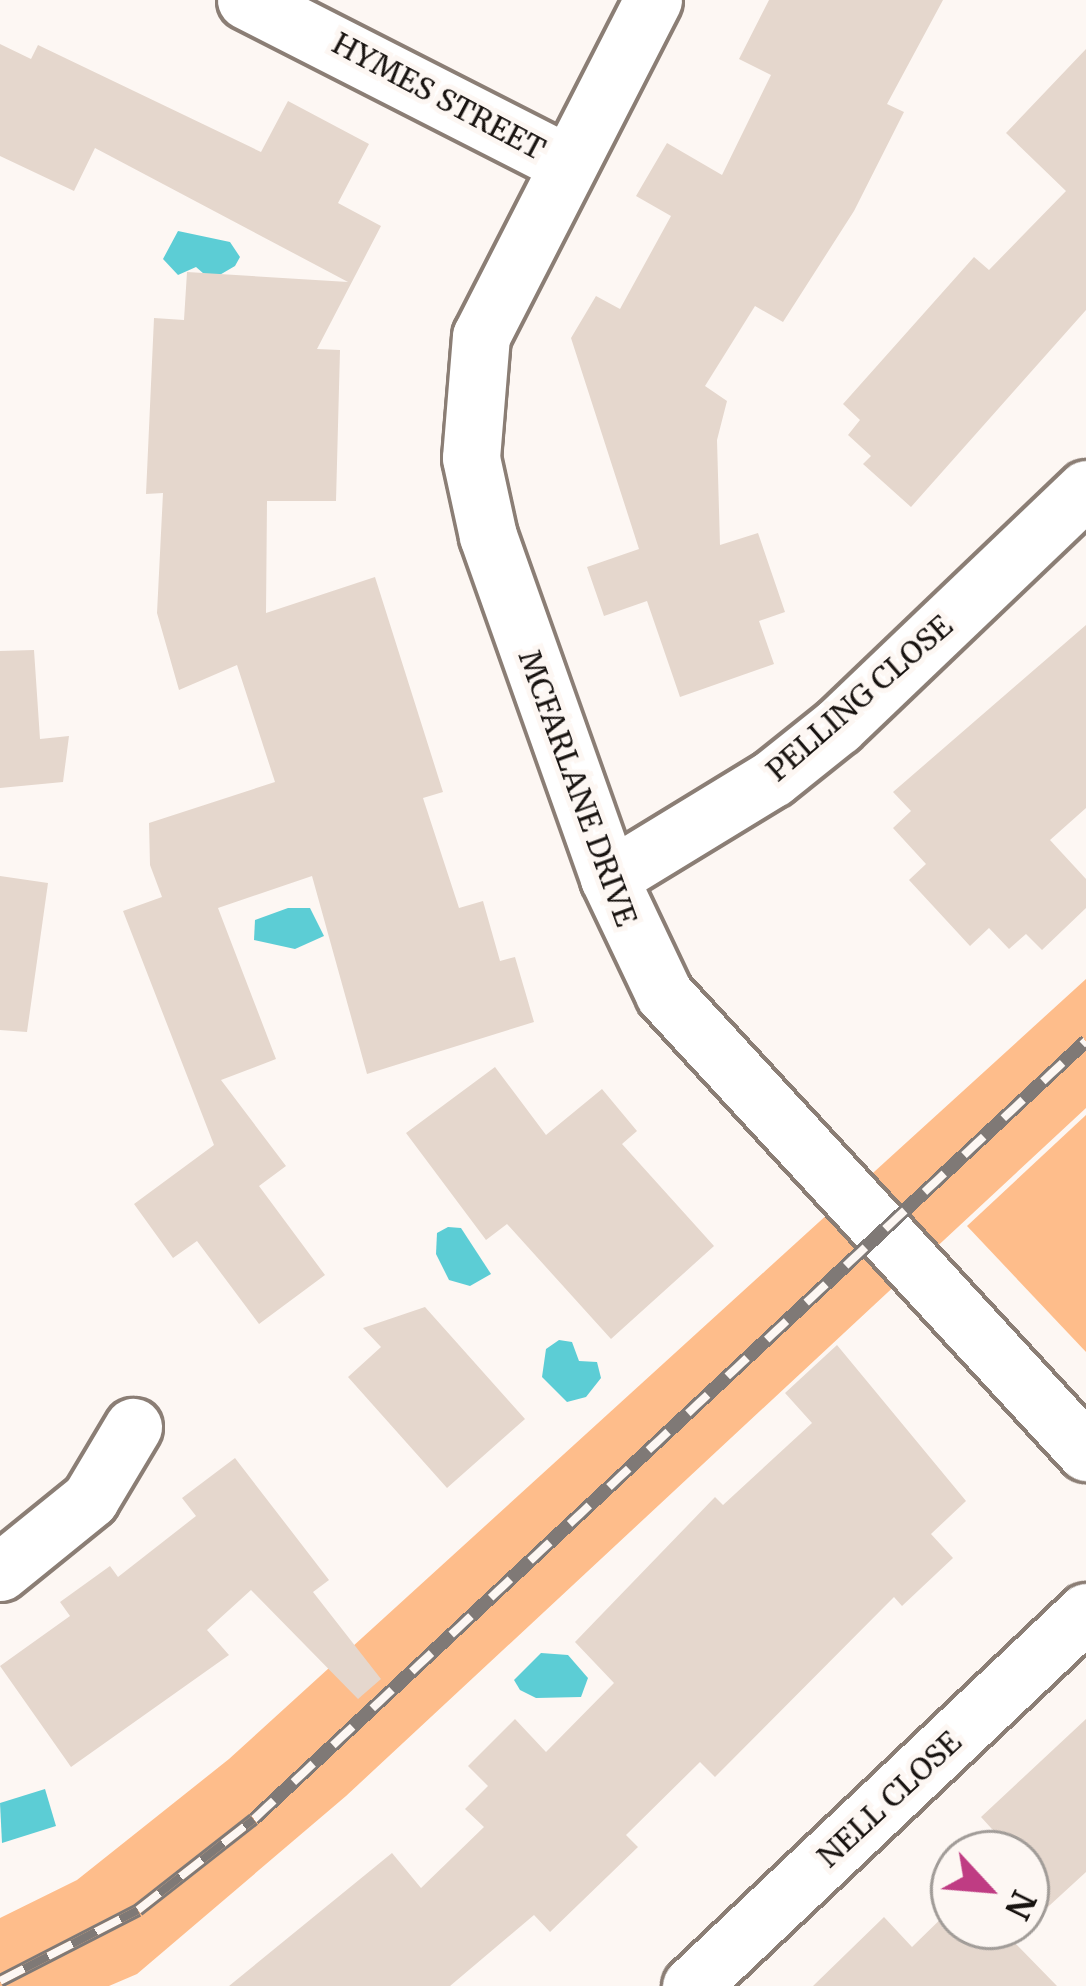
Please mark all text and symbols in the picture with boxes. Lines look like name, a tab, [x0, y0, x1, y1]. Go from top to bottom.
street label: HYMES STREET	[326, 25, 552, 167]
street label: PELLING CLOSE	[759, 608, 959, 788]
street label: MCFARLANE DRIVE	[511, 645, 645, 931]
street label: NELL CLOSE	[810, 1724, 968, 1874]
north arrow	[930, 1830, 1050, 1950]
text: N	[996, 1884, 1044, 1925]

